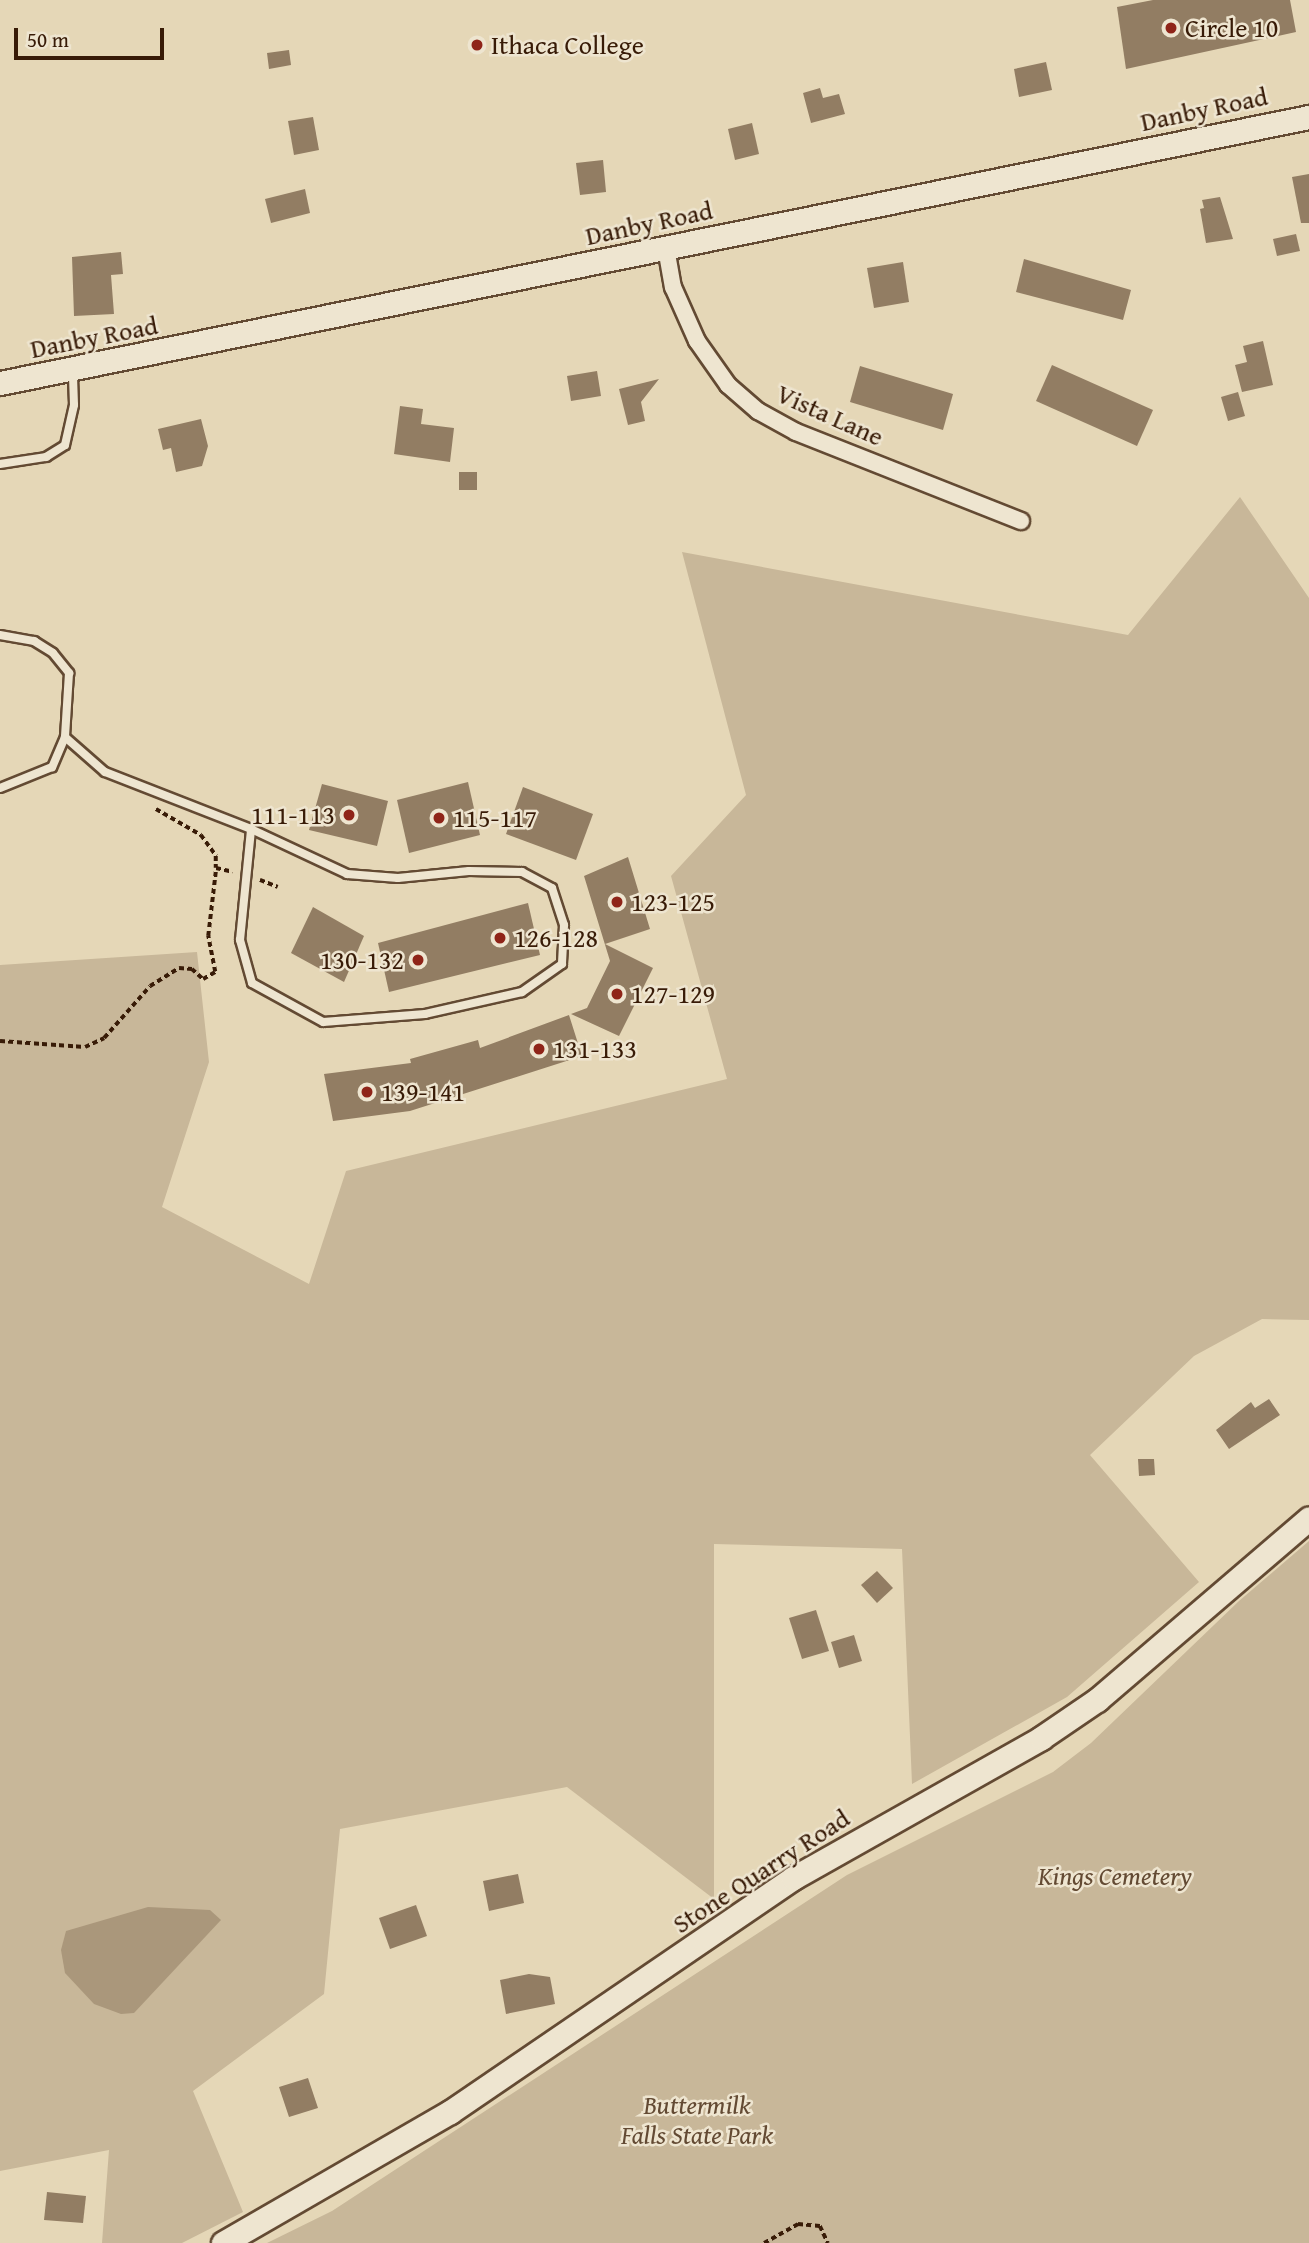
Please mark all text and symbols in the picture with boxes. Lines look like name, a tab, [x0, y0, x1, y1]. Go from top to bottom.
place label: Circle 10	[1185, 12, 1278, 44]
scale bar	[18, 14, 168, 58]
marker: Circle 10	[1163, 20, 1179, 36]
text: 50 m	[27, 24, 69, 55]
place label: Ithaca College	[491, 29, 644, 61]
marker: Ithaca College	[469, 37, 485, 53]
street label: Danby Road	[1138, 80, 1270, 138]
street label: Danby Road	[583, 194, 715, 252]
street label: Danby Road	[28, 309, 160, 365]
street label: Vista Lane	[772, 378, 888, 452]
place label: 111-113	[251, 799, 335, 831]
place label: 115-117	[453, 802, 537, 834]
marker: 111-113	[341, 807, 357, 823]
marker: 115-117	[431, 810, 447, 826]
place label: 123-125	[631, 886, 715, 918]
marker: 123-125	[609, 894, 625, 910]
place label: 126-128	[514, 922, 598, 954]
marker: 126-128	[492, 930, 508, 946]
place label: 130-132	[320, 944, 404, 976]
marker: 130-132	[410, 952, 426, 968]
place label: 127-129	[631, 978, 715, 1010]
marker: 127-129	[609, 986, 625, 1002]
place label: 131-133	[553, 1033, 637, 1065]
marker: 131-133	[531, 1041, 547, 1057]
place label: 139-141	[381, 1076, 465, 1108]
marker: 139-141	[359, 1084, 375, 1100]
street label: Stone Quarry Road	[667, 1802, 855, 1940]
park label: Kings Cemetery	[1038, 1860, 1192, 1892]
park label: Buttermilk Falls State Park	[621, 2089, 773, 2150]

